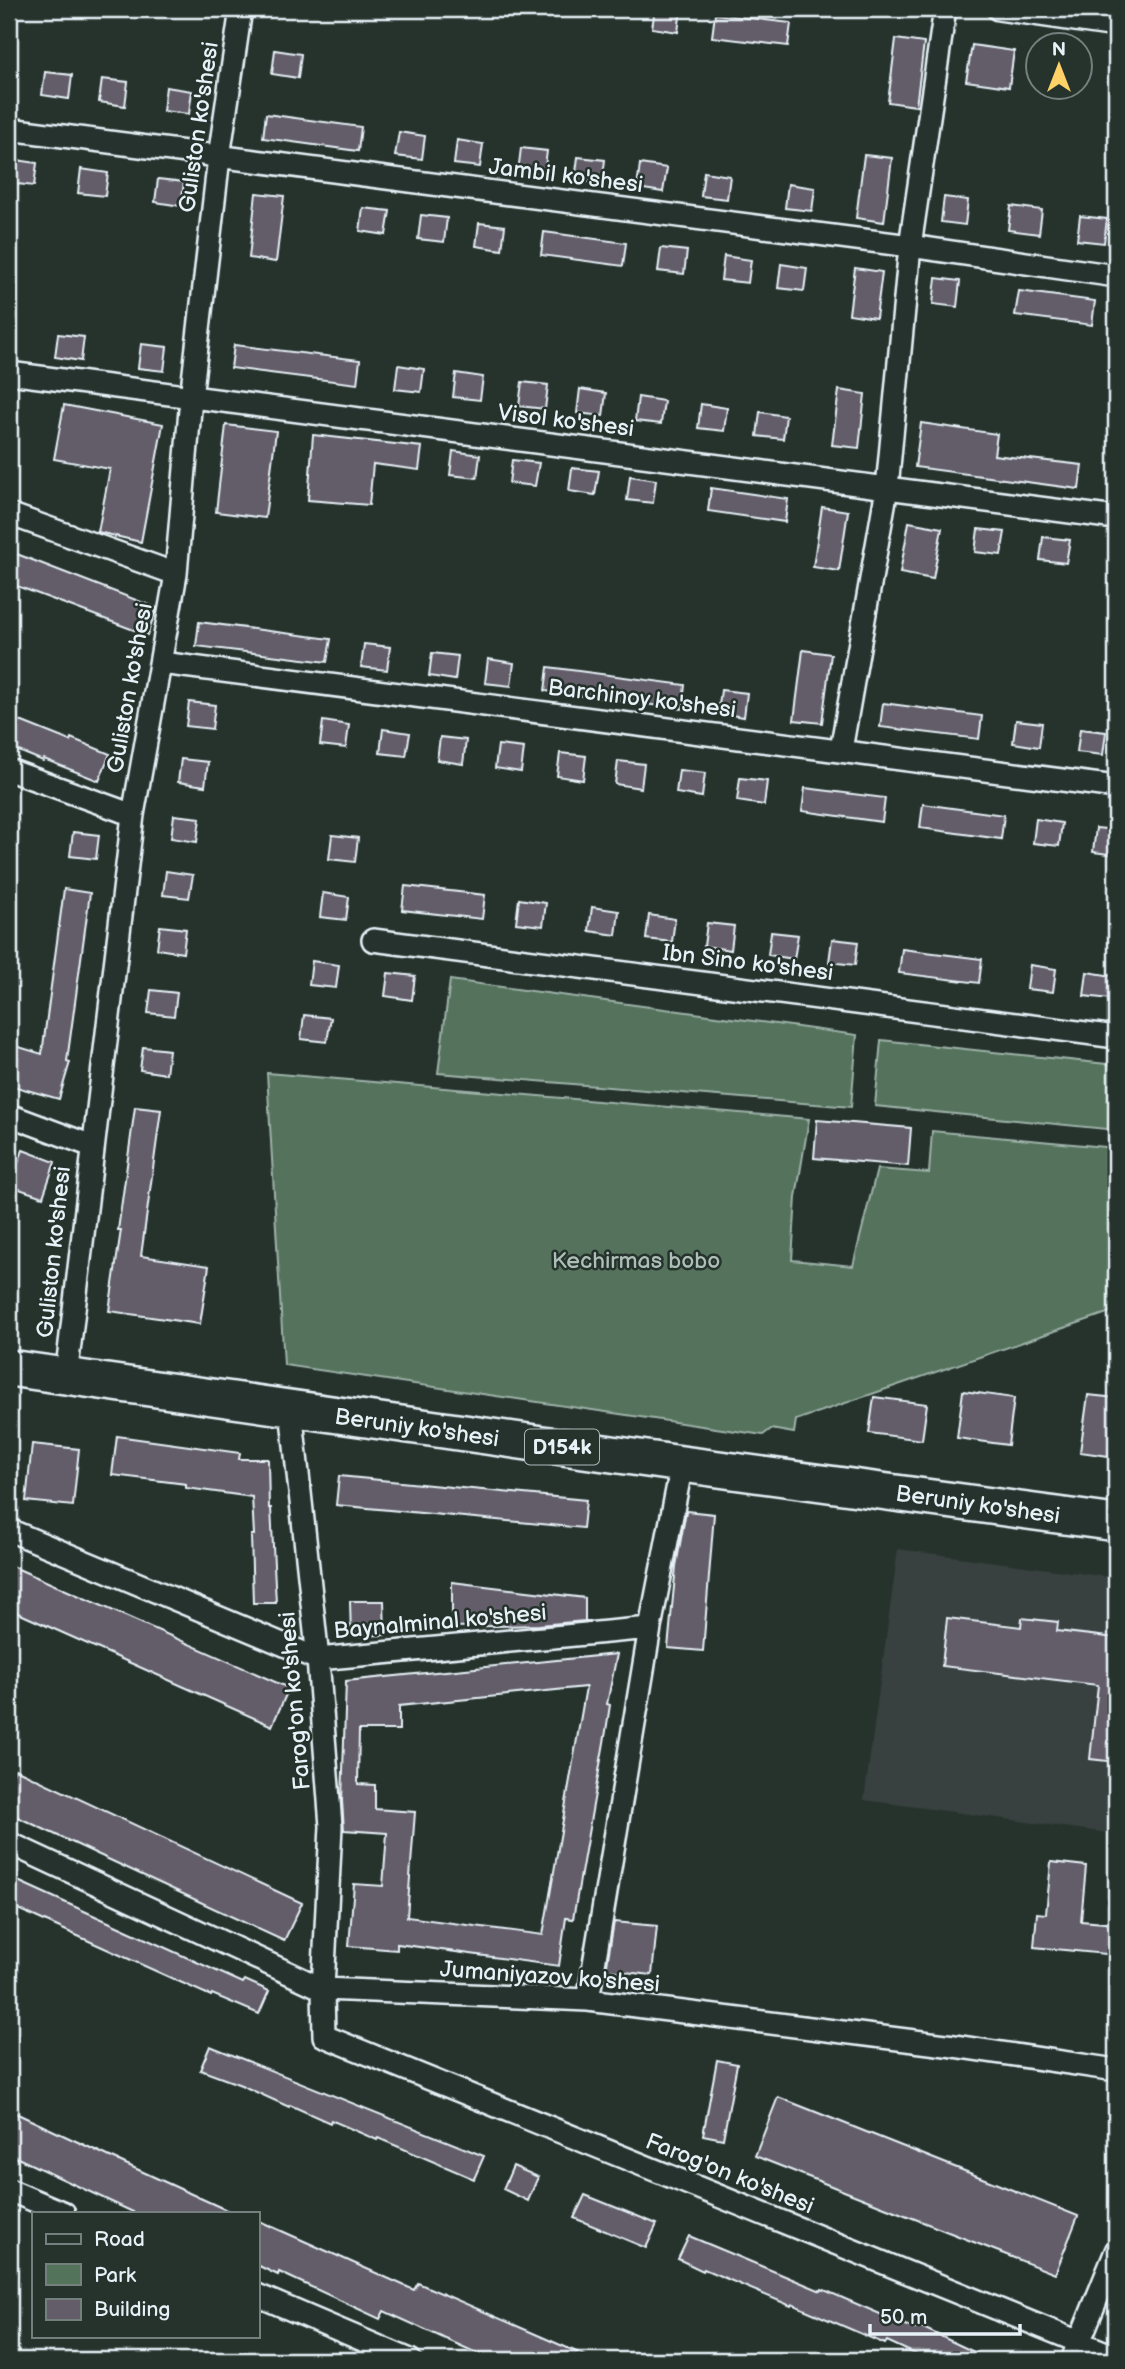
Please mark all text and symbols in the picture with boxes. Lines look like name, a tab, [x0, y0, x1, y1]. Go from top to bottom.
north arrow	[1024, 32, 1094, 102]
text: N	[1052, 39, 1066, 62]
street label: Guliston ko'shesi	[173, 40, 225, 214]
street label: Jambil ko'shesi	[487, 153, 645, 199]
street label: Visol ko'shesi	[496, 399, 636, 443]
street label: Guliston ko'shesi	[101, 601, 159, 775]
street label: Barchinoy ko'shesi	[546, 674, 738, 724]
street label: Ibn Sino ko'shesi	[661, 939, 835, 987]
street label: Guliston ko'shesi	[31, 1165, 77, 1339]
park label: Kechirmas bobo	[552, 1247, 720, 1275]
street label: Beruniy ko'shesi	[333, 1403, 501, 1453]
road number: D154k	[525, 1430, 599, 1464]
street label: Beruniy ko'shesi	[894, 1480, 1062, 1530]
street label: Baynalminal ko'shesi	[332, 1599, 548, 1645]
street label: Farog'on ko'shesi	[273, 1611, 317, 1791]
street label: Jumaniyazov ko'shesi	[439, 1955, 661, 1999]
street label: Farog'on ko'shesi	[641, 2127, 818, 2220]
legend	[32, 2212, 259, 2338]
text: Road	[94, 2227, 145, 2252]
text: Park	[94, 2263, 137, 2288]
scale bar	[870, 2292, 1020, 2336]
text: Building	[94, 2297, 170, 2322]
text: 50 m	[880, 2305, 927, 2330]

